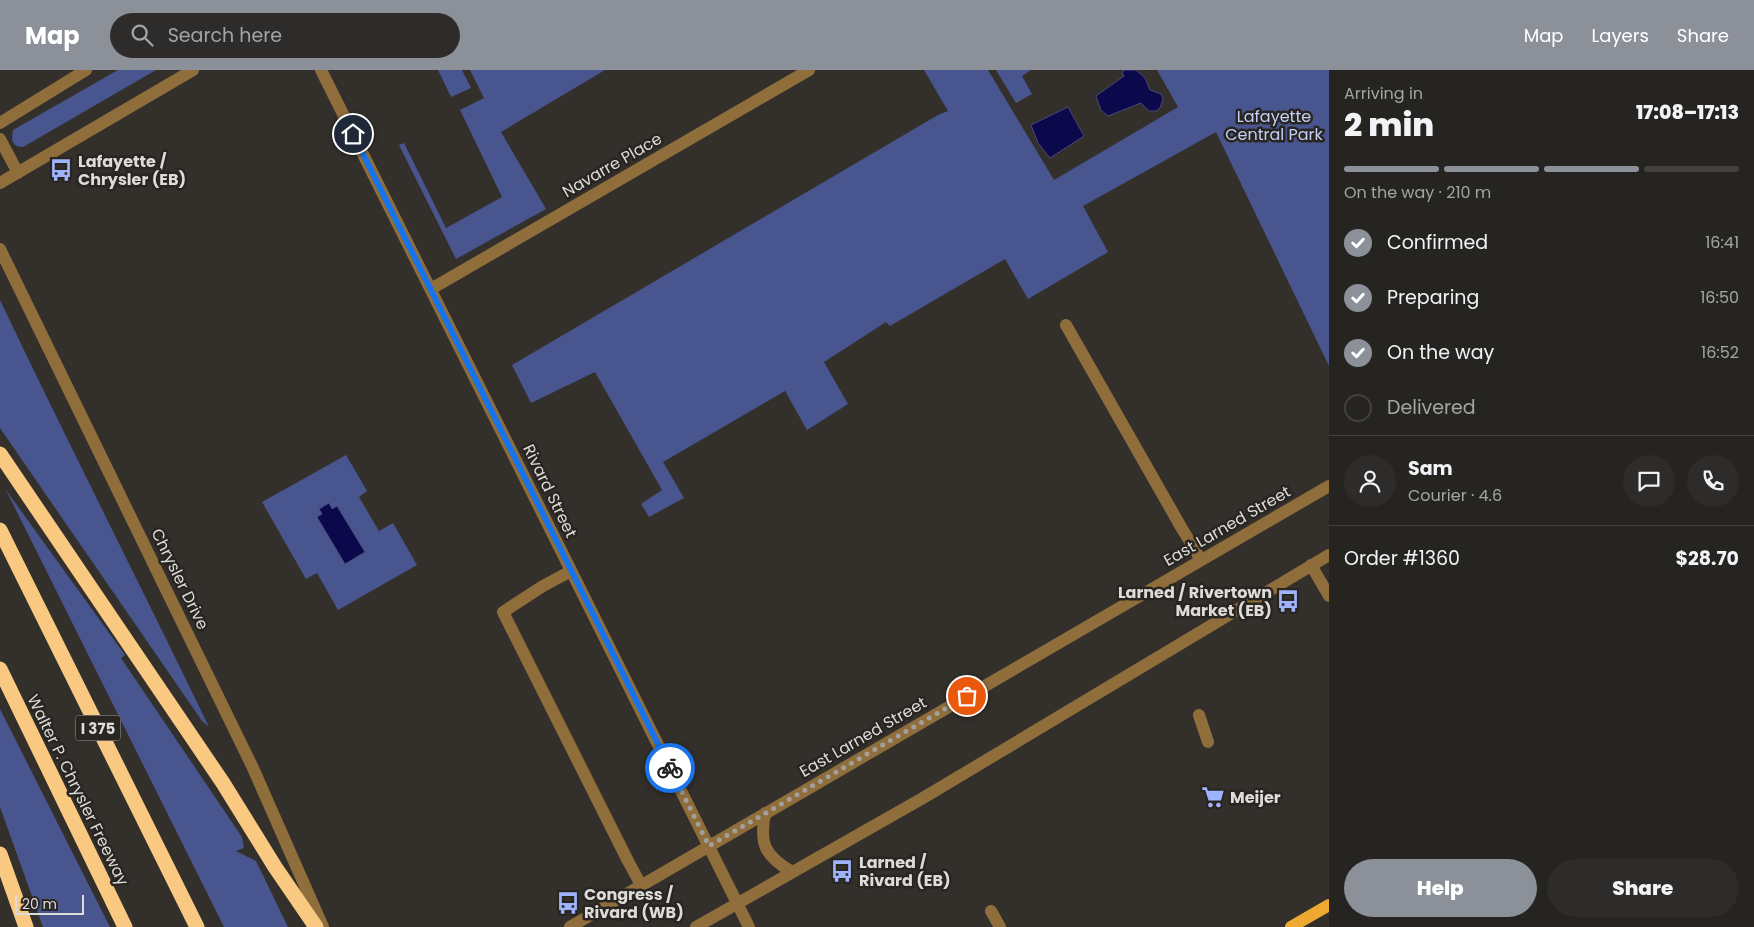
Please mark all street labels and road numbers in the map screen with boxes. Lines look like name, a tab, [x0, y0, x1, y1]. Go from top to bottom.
street label: Navarre Place	[558, 127, 666, 203]
street label: Rivard Street	[517, 440, 583, 542]
street label: East Larned Street	[1159, 480, 1295, 572]
street label: Chrysler Drive	[146, 524, 215, 634]
street label: Walter P. Chrysler Freeway	[22, 691, 134, 889]
street label: East Larned Street	[795, 691, 931, 783]
road number: I 375	[76, 716, 120, 740]

